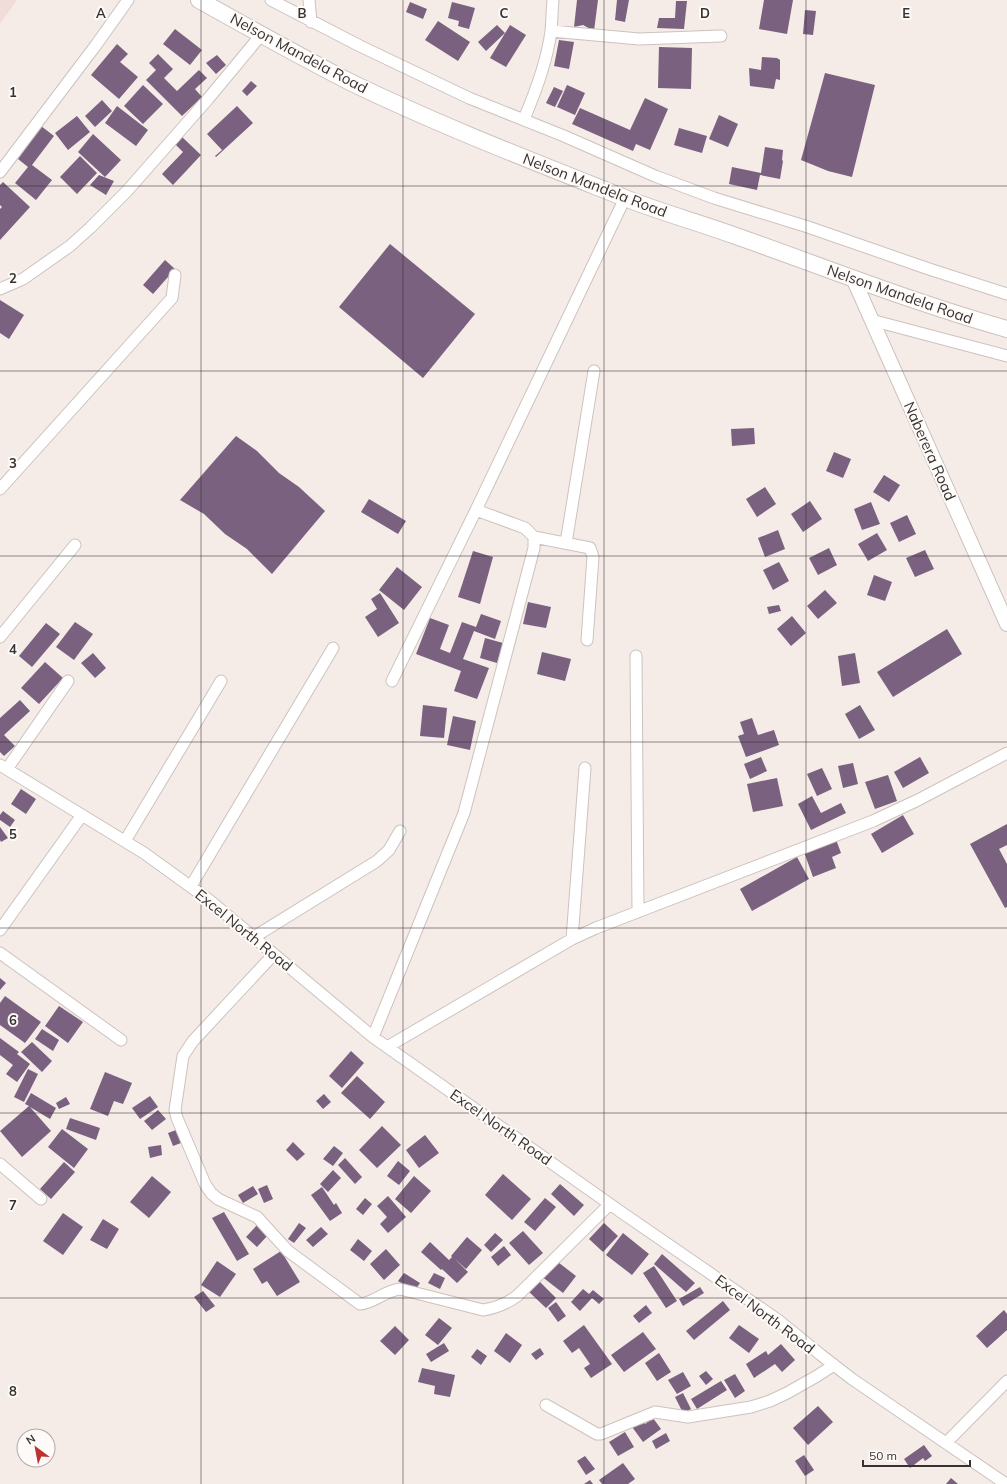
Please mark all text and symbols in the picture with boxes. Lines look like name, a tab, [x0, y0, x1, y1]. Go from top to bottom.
text: A	[96, 5, 106, 21]
text: B	[298, 5, 307, 21]
text: C	[500, 5, 509, 21]
text: D	[700, 5, 710, 21]
text: E	[902, 5, 910, 21]
street label: Nelson Mandela Road	[227, 9, 371, 97]
text: 1	[9, 84, 17, 100]
street label: Nelson Mandela Road	[520, 149, 670, 221]
street label: Nelson Mandela Road	[825, 260, 975, 328]
text: 2	[9, 270, 17, 286]
street label: Naberera Road	[900, 399, 960, 503]
text: 3	[9, 455, 17, 471]
text: 4	[9, 641, 17, 657]
text: 5	[9, 826, 17, 842]
street label: Excel North Road	[191, 885, 297, 975]
text: 6	[9, 1012, 17, 1028]
street label: Excel North Road	[446, 1085, 556, 1169]
text: 7	[9, 1197, 17, 1213]
street label: Excel North Road	[711, 1270, 819, 1358]
text: 8	[9, 1383, 17, 1399]
north arrow	[16, 1428, 56, 1468]
text: N	[23, 1431, 38, 1448]
scale bar	[863, 1442, 970, 1468]
text: 50 m	[869, 1448, 897, 1463]

